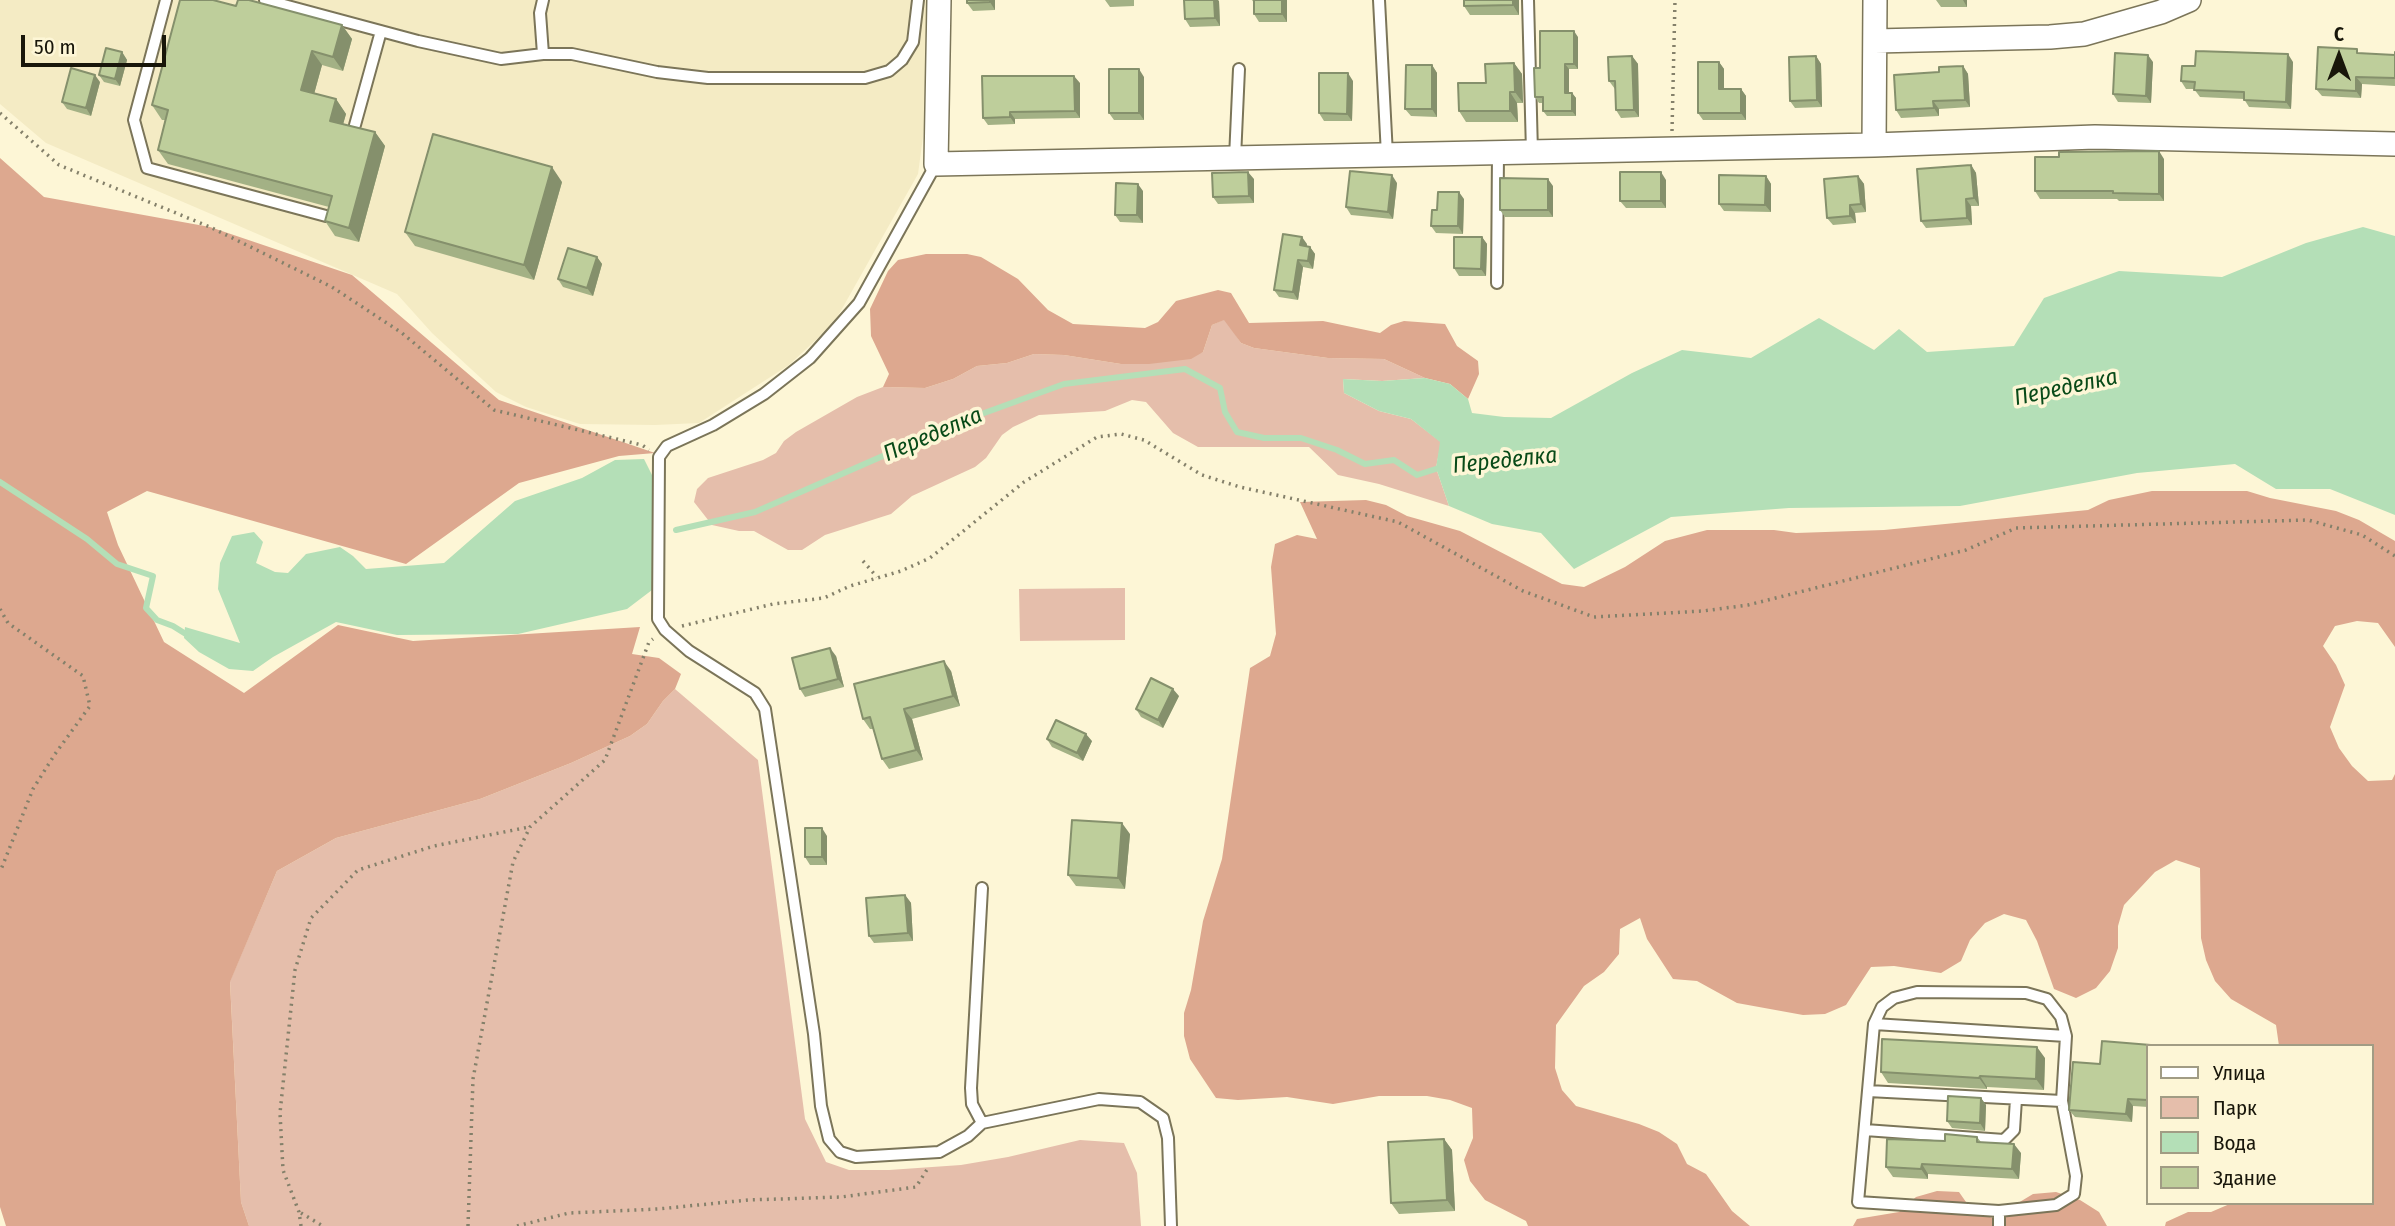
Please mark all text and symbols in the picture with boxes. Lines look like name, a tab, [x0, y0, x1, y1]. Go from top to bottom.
scale bar	[24, 21, 170, 65]
north arrow	[2304, 21, 2374, 91]
text: С	[2334, 23, 2344, 46]
text: 50 m	[34, 34, 76, 60]
water label: Переделка	[2012, 364, 2120, 412]
water label: Переделка	[879, 402, 987, 468]
water label: Переделка	[1451, 442, 1559, 480]
legend	[2146, 1044, 2374, 1205]
text: Улица	[2213, 1060, 2266, 1086]
text: Парк	[2213, 1095, 2257, 1121]
text: Вода	[2213, 1130, 2256, 1156]
text: Здание	[2213, 1165, 2277, 1191]

